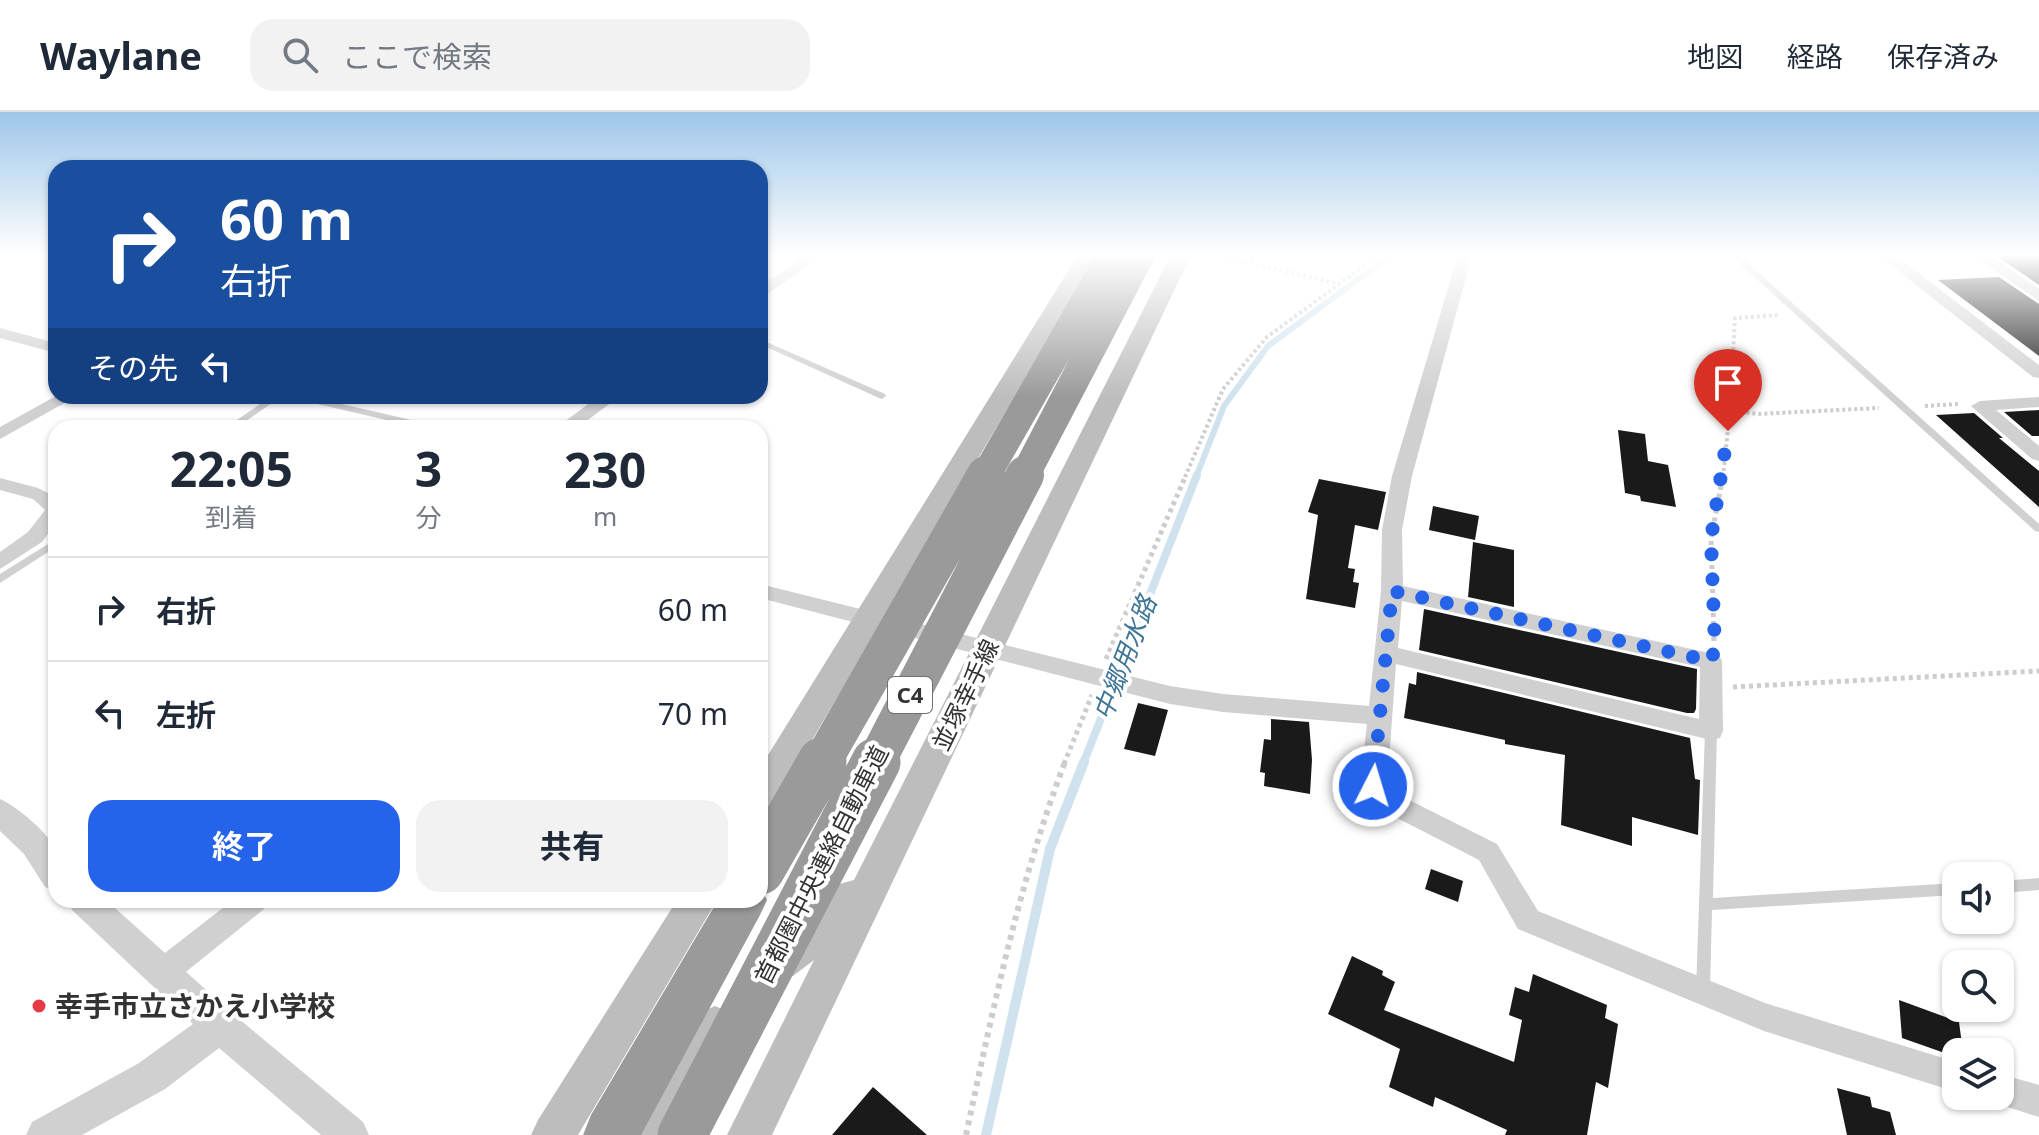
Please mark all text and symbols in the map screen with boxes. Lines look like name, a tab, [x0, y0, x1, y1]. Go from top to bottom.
search box	[250, 19, 810, 91]
text: Waylane	[40, 29, 202, 81]
icon: search	[278, 33, 322, 77]
text: ここで検索	[342, 36, 492, 77]
text: 地図	[1687, 37, 1743, 75]
text: 経路	[1787, 37, 1843, 75]
text: 保存済み	[1887, 37, 1999, 75]
text: 60 m	[220, 180, 353, 256]
icon: right	[88, 192, 192, 296]
text: 右折	[220, 256, 292, 305]
icon: left	[194, 344, 238, 388]
text: その先	[88, 347, 178, 388]
pin	[1694, 349, 1762, 431]
icon: arrive	[1706, 361, 1750, 405]
text: 22:05	[170, 436, 293, 501]
text: 3	[415, 436, 442, 501]
text: 230	[564, 437, 646, 502]
text: m	[593, 498, 617, 534]
text: 到着	[205, 499, 257, 535]
text: 分	[415, 499, 441, 535]
icon: right	[88, 587, 132, 631]
text: 60 m	[658, 589, 728, 630]
water label: 中郷用水路	[1084, 589, 1165, 725]
text: 右折	[156, 590, 216, 631]
street label: 並塚幸手線	[924, 633, 1006, 756]
road number: C4	[888, 677, 932, 713]
icon: left	[88, 691, 132, 735]
text: 70 m	[658, 693, 728, 734]
text: 左折	[156, 694, 216, 735]
street label: 首都圏中央連絡自動車道	[746, 739, 895, 989]
position arrow	[1331, 744, 1415, 828]
button: 終了	[88, 800, 400, 892]
button: 共有	[416, 800, 728, 892]
map controls	[1942, 862, 2014, 1110]
button: sound	[1942, 862, 2014, 934]
button: search	[1942, 950, 2014, 1022]
place label: 幸手市立さかえ小学校	[55, 986, 335, 1024]
marker: 幸手市立さかえ小学校	[30, 997, 48, 1015]
button: layers	[1942, 1038, 2014, 1110]

